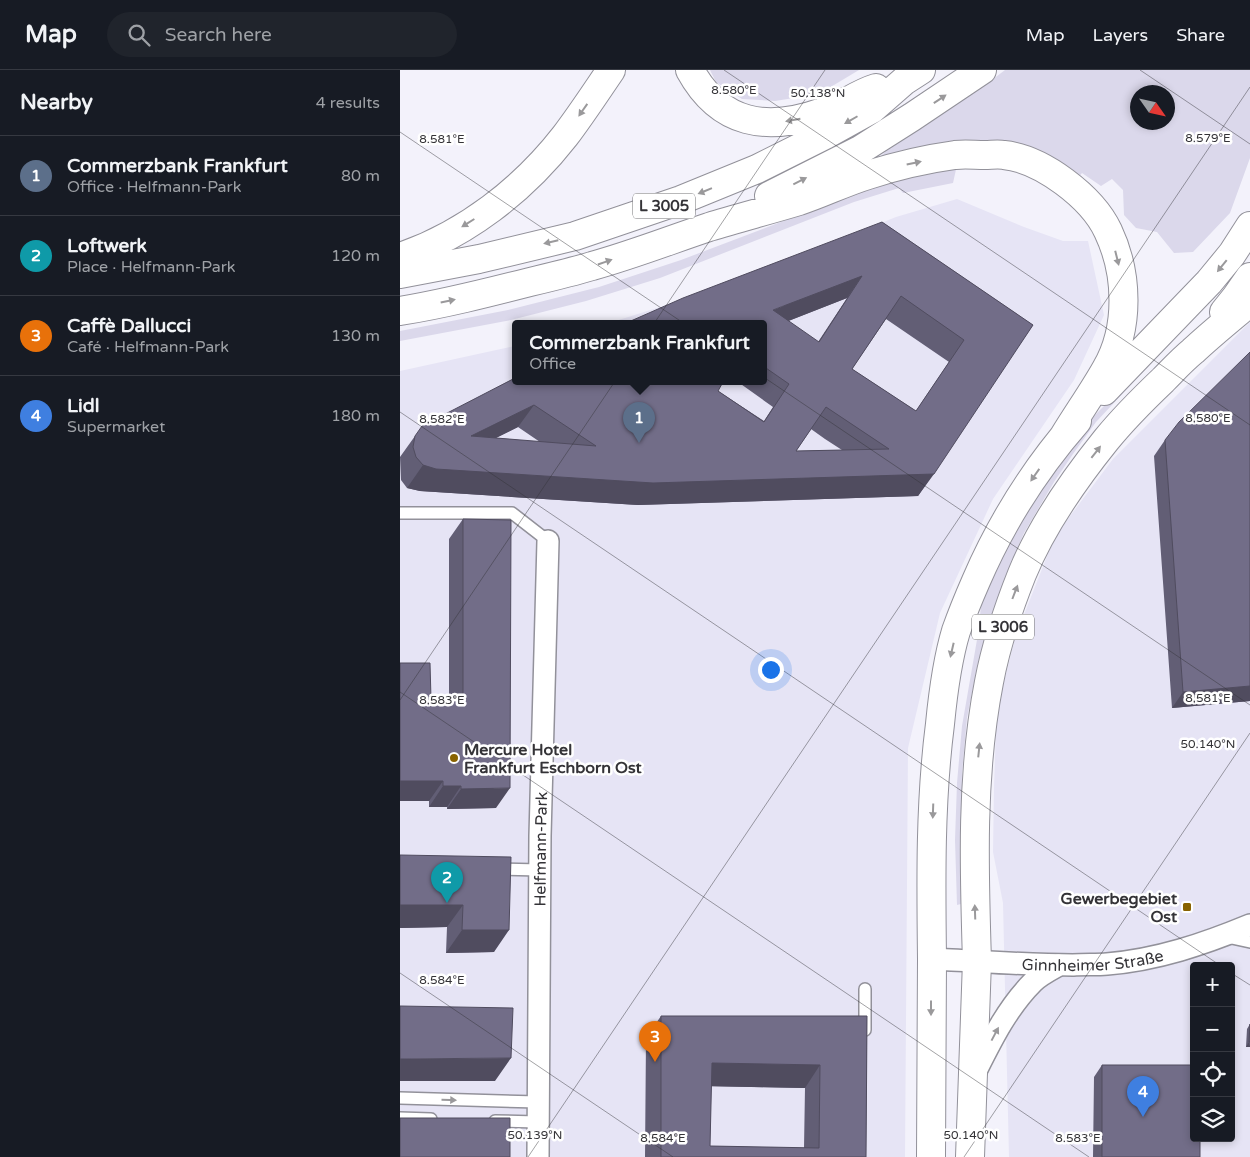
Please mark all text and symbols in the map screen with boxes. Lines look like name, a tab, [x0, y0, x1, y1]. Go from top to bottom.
search box	[107, 12, 457, 57]
text: Map	[25, 20, 77, 49]
icon: search	[125, 21, 153, 49]
text: Search here	[165, 24, 272, 46]
text: Map	[1026, 24, 1065, 46]
text: Layers	[1093, 24, 1148, 46]
text: Share	[1176, 24, 1225, 46]
text: 8.580°E	[711, 83, 757, 97]
north arrow	[1130, 85, 1175, 130]
text: 50.138°N	[791, 86, 845, 100]
text: Nearby	[20, 90, 93, 115]
text: 4 results	[316, 93, 380, 113]
one-way arrow	[933, 94, 947, 104]
one-way arrow	[578, 103, 588, 117]
one-way arrow	[784, 116, 800, 124]
one-way arrow	[845, 116, 858, 125]
text: 8.579°E	[1185, 131, 1231, 145]
text: 8.581°E	[419, 132, 465, 146]
text: Commerzbank Frankfurt	[67, 155, 288, 177]
one-way arrow	[907, 159, 922, 167]
text: 1	[31, 166, 41, 186]
text: 80 m	[341, 166, 380, 186]
one-way arrow	[792, 176, 807, 185]
text: Office · Helfmann-Park	[67, 177, 241, 197]
one-way arrow	[698, 187, 712, 195]
road number: L 3005	[633, 194, 695, 218]
one-way arrow	[462, 219, 475, 228]
text: Loftwerk	[67, 235, 147, 257]
one-way arrow	[543, 238, 558, 246]
text: 2	[31, 246, 41, 266]
text: 120 m	[331, 246, 380, 266]
one-way arrow	[1114, 250, 1122, 265]
text: Place · Helfmann-Park	[67, 257, 236, 277]
one-way arrow	[598, 258, 613, 265]
one-way arrow	[1217, 259, 1228, 272]
one-way arrow	[440, 297, 455, 305]
text: Caffè Dallucci	[67, 315, 191, 337]
popup	[512, 320, 767, 385]
text: 3	[31, 326, 41, 346]
text: 130 m	[331, 326, 380, 346]
text: Commerzbank Frankfurt	[529, 332, 750, 354]
text: Café · Helfmann-Park	[67, 337, 229, 357]
text: Office	[529, 354, 576, 374]
text: Lidl	[67, 395, 99, 417]
pin: 1	[623, 402, 655, 443]
text: 4	[31, 406, 41, 426]
text: 180 m	[331, 406, 380, 426]
text: 8.580°E	[1185, 411, 1231, 425]
text: 8.582°E	[419, 412, 465, 426]
text: Supermarket	[67, 417, 165, 437]
one-way arrow	[1091, 446, 1102, 459]
one-way arrow	[1030, 468, 1040, 481]
one-way arrow	[1011, 584, 1019, 599]
road number: L 3006	[972, 614, 1034, 640]
one-way arrow	[948, 642, 956, 657]
your location	[758, 657, 784, 683]
text: 8.581°E	[1185, 691, 1231, 705]
text: 8.583°E	[419, 693, 465, 707]
text: 50.140°N	[1181, 737, 1235, 751]
place label: Mercure Hotel Frankfurt Eschborn Ost	[464, 740, 643, 778]
one-way arrow	[975, 742, 983, 758]
marker: Mercure Hotel Frankfurt Eschborn Ost	[448, 752, 460, 764]
street label: Helfmann-Park	[531, 791, 552, 907]
one-way arrow	[928, 803, 936, 819]
pin: 2	[431, 862, 463, 903]
place label: Gewerbegebiet Ost	[1061, 889, 1178, 927]
marker: Gewerbegebiet Ost	[1181, 901, 1193, 913]
one-way arrow	[971, 904, 979, 920]
street label: Ginnheimer Straße	[1021, 946, 1166, 976]
map controls	[1190, 962, 1235, 1142]
button: +	[1190, 962, 1235, 1007]
text: 8.584°E	[419, 973, 465, 987]
one-way arrow	[927, 1000, 935, 1016]
button: −	[1190, 1007, 1235, 1052]
pin: 3	[639, 1021, 671, 1062]
one-way arrow	[991, 1027, 999, 1041]
button: locate	[1190, 1052, 1235, 1097]
pin: 4	[1127, 1076, 1159, 1117]
one-way arrow	[441, 1096, 457, 1104]
button: layers	[1190, 1097, 1235, 1142]
text: 50.139°N	[508, 1128, 562, 1142]
text: 50.140°N	[944, 1128, 998, 1142]
text: 8.584°E	[640, 1131, 686, 1145]
text: 8.583°E	[1055, 1131, 1101, 1145]

